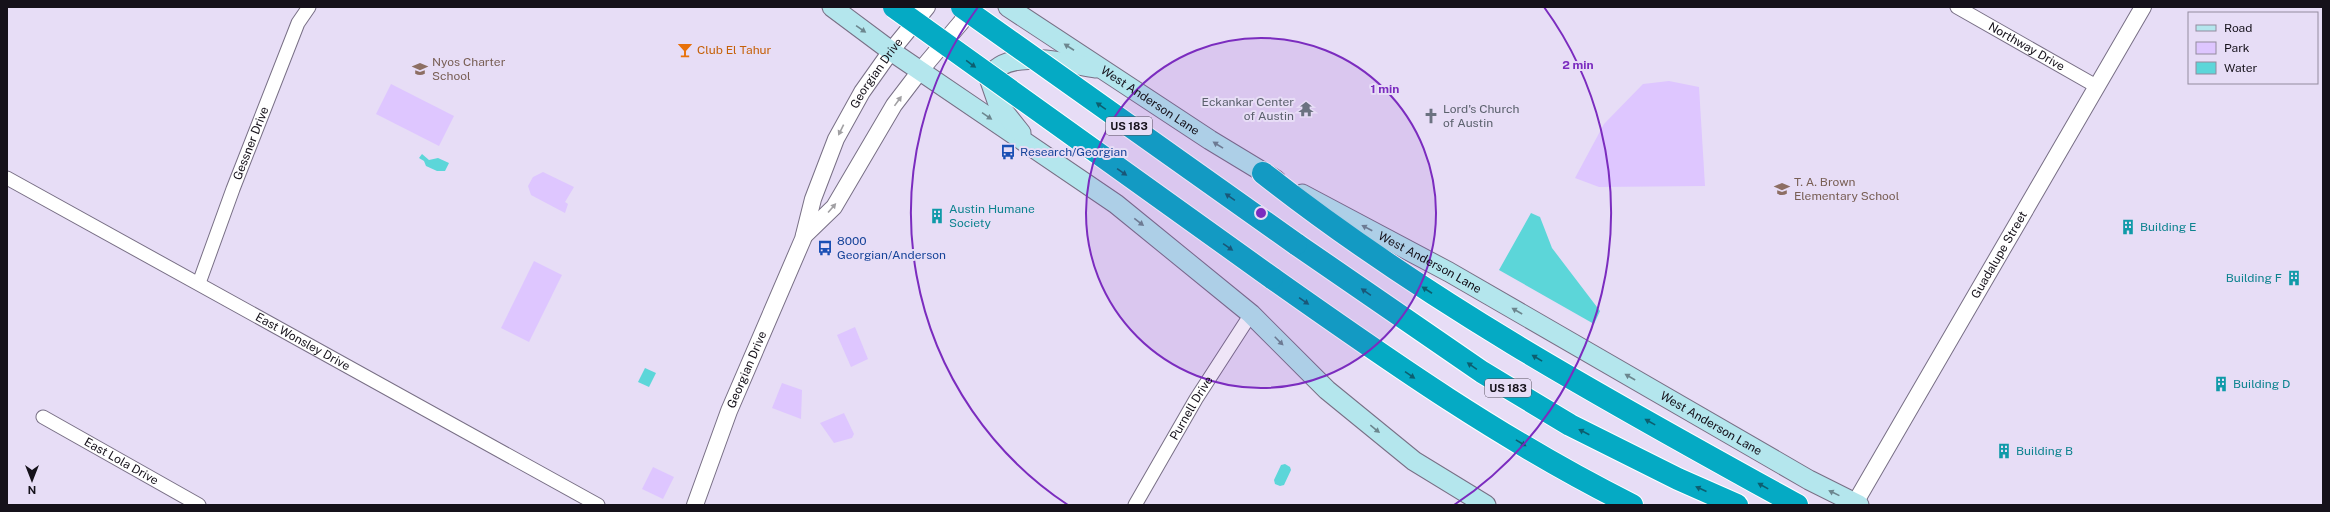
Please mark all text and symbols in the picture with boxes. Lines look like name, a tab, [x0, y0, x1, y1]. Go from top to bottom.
legend	[2188, 12, 2318, 84]
street label: Northway Drive	[1986, 19, 2067, 74]
text: Road	[2224, 21, 2252, 35]
one-way arrow	[856, 25, 866, 33]
street label: Georgian Drive	[847, 35, 906, 111]
bar icon: Club El Tahur	[676, 41, 694, 59]
text: Park	[2224, 41, 2250, 55]
place label: Club El Tahur	[697, 43, 772, 57]
one-way arrow	[1064, 43, 1074, 51]
place label: Nyos Charter School	[432, 55, 506, 83]
text: 2 min	[1562, 58, 1594, 72]
one-way arrow	[965, 59, 976, 68]
school or university icon: Nyos Charter School	[411, 60, 429, 78]
text: Water	[2224, 61, 2258, 75]
street label: West Anderson Lane	[1098, 63, 1202, 138]
text: 1 min	[1371, 82, 1399, 96]
one-way arrow	[893, 95, 902, 106]
place label: Eckankar Center of Austin	[1202, 95, 1294, 123]
temple icon: Eckankar Center of Austin	[1297, 100, 1315, 118]
one-way arrow	[1096, 102, 1106, 110]
place label: Lord's Church of Austin	[1443, 102, 1519, 130]
street label: Gessner Drive	[230, 104, 272, 182]
church icon: Lord's Church of Austin	[1422, 107, 1440, 125]
one-way arrow	[981, 112, 992, 120]
road number: US 183	[1106, 117, 1152, 135]
one-way arrow	[838, 124, 844, 136]
one-way arrow	[1212, 141, 1223, 149]
bus stop icon: Research/Georgian	[999, 143, 1017, 161]
place label: Research/Georgian	[1020, 145, 1127, 159]
one-way arrow	[1117, 168, 1127, 176]
place label: T. A. Brown Elementary School	[1794, 175, 1900, 203]
school or university icon: T. A. Brown Elementary School	[1773, 180, 1791, 198]
one-way arrow	[1225, 193, 1235, 201]
place label: Austin Humane Society	[949, 202, 1035, 230]
one-way arrow	[827, 203, 836, 213]
centre of rings	[1254, 206, 1268, 220]
building icon: Austin Humane Society	[928, 207, 946, 225]
street label: Guadalupe Street	[1968, 208, 2030, 301]
one-way arrow	[1134, 218, 1145, 227]
building icon: Building E	[2119, 218, 2137, 236]
place label: Building E	[2140, 220, 2197, 234]
one-way arrow	[1361, 225, 1373, 231]
street label: West Anderson Lane	[1376, 229, 1484, 296]
place label: 8000 Georgian/Anderson	[837, 234, 946, 262]
bus stop icon: 8000 Georgian/Anderson	[816, 239, 834, 257]
one-way arrow	[1223, 243, 1233, 251]
building icon: Building F	[2285, 269, 2303, 287]
place label: Building F	[2226, 271, 2282, 285]
one-way arrow	[1421, 286, 1432, 293]
one-way arrow	[1360, 288, 1371, 296]
one-way arrow	[1298, 297, 1309, 305]
one-way arrow	[1511, 308, 1523, 315]
street label: East Wonsley Drive	[253, 310, 353, 374]
street label: Georgian Drive	[724, 329, 770, 410]
one-way arrow	[1274, 336, 1284, 346]
one-way arrow	[1531, 354, 1543, 361]
one-way arrow	[1467, 362, 1478, 370]
one-way arrow	[1405, 371, 1415, 379]
one-way arrow	[1624, 373, 1636, 380]
street label: Purnell Drive	[1167, 374, 1216, 443]
building icon: Building D	[2212, 375, 2230, 393]
place label: Building D	[2233, 377, 2290, 391]
road number: US 183	[1485, 379, 1531, 397]
street label: West Anderson Lane	[1658, 389, 1765, 458]
one-way arrow	[1644, 419, 1656, 426]
one-way arrow	[1369, 425, 1380, 434]
one-way arrow	[1579, 429, 1590, 435]
street label: East Lola Drive	[82, 435, 161, 488]
one-way arrow	[1515, 440, 1527, 447]
building icon: Building B	[1995, 442, 2013, 460]
place label: Building B	[2016, 444, 2073, 458]
north arrow	[12, 460, 52, 500]
one-way arrow	[1757, 483, 1769, 490]
text: N	[28, 484, 36, 496]
one-way arrow	[1695, 486, 1707, 492]
one-way arrow	[1828, 489, 1840, 496]

